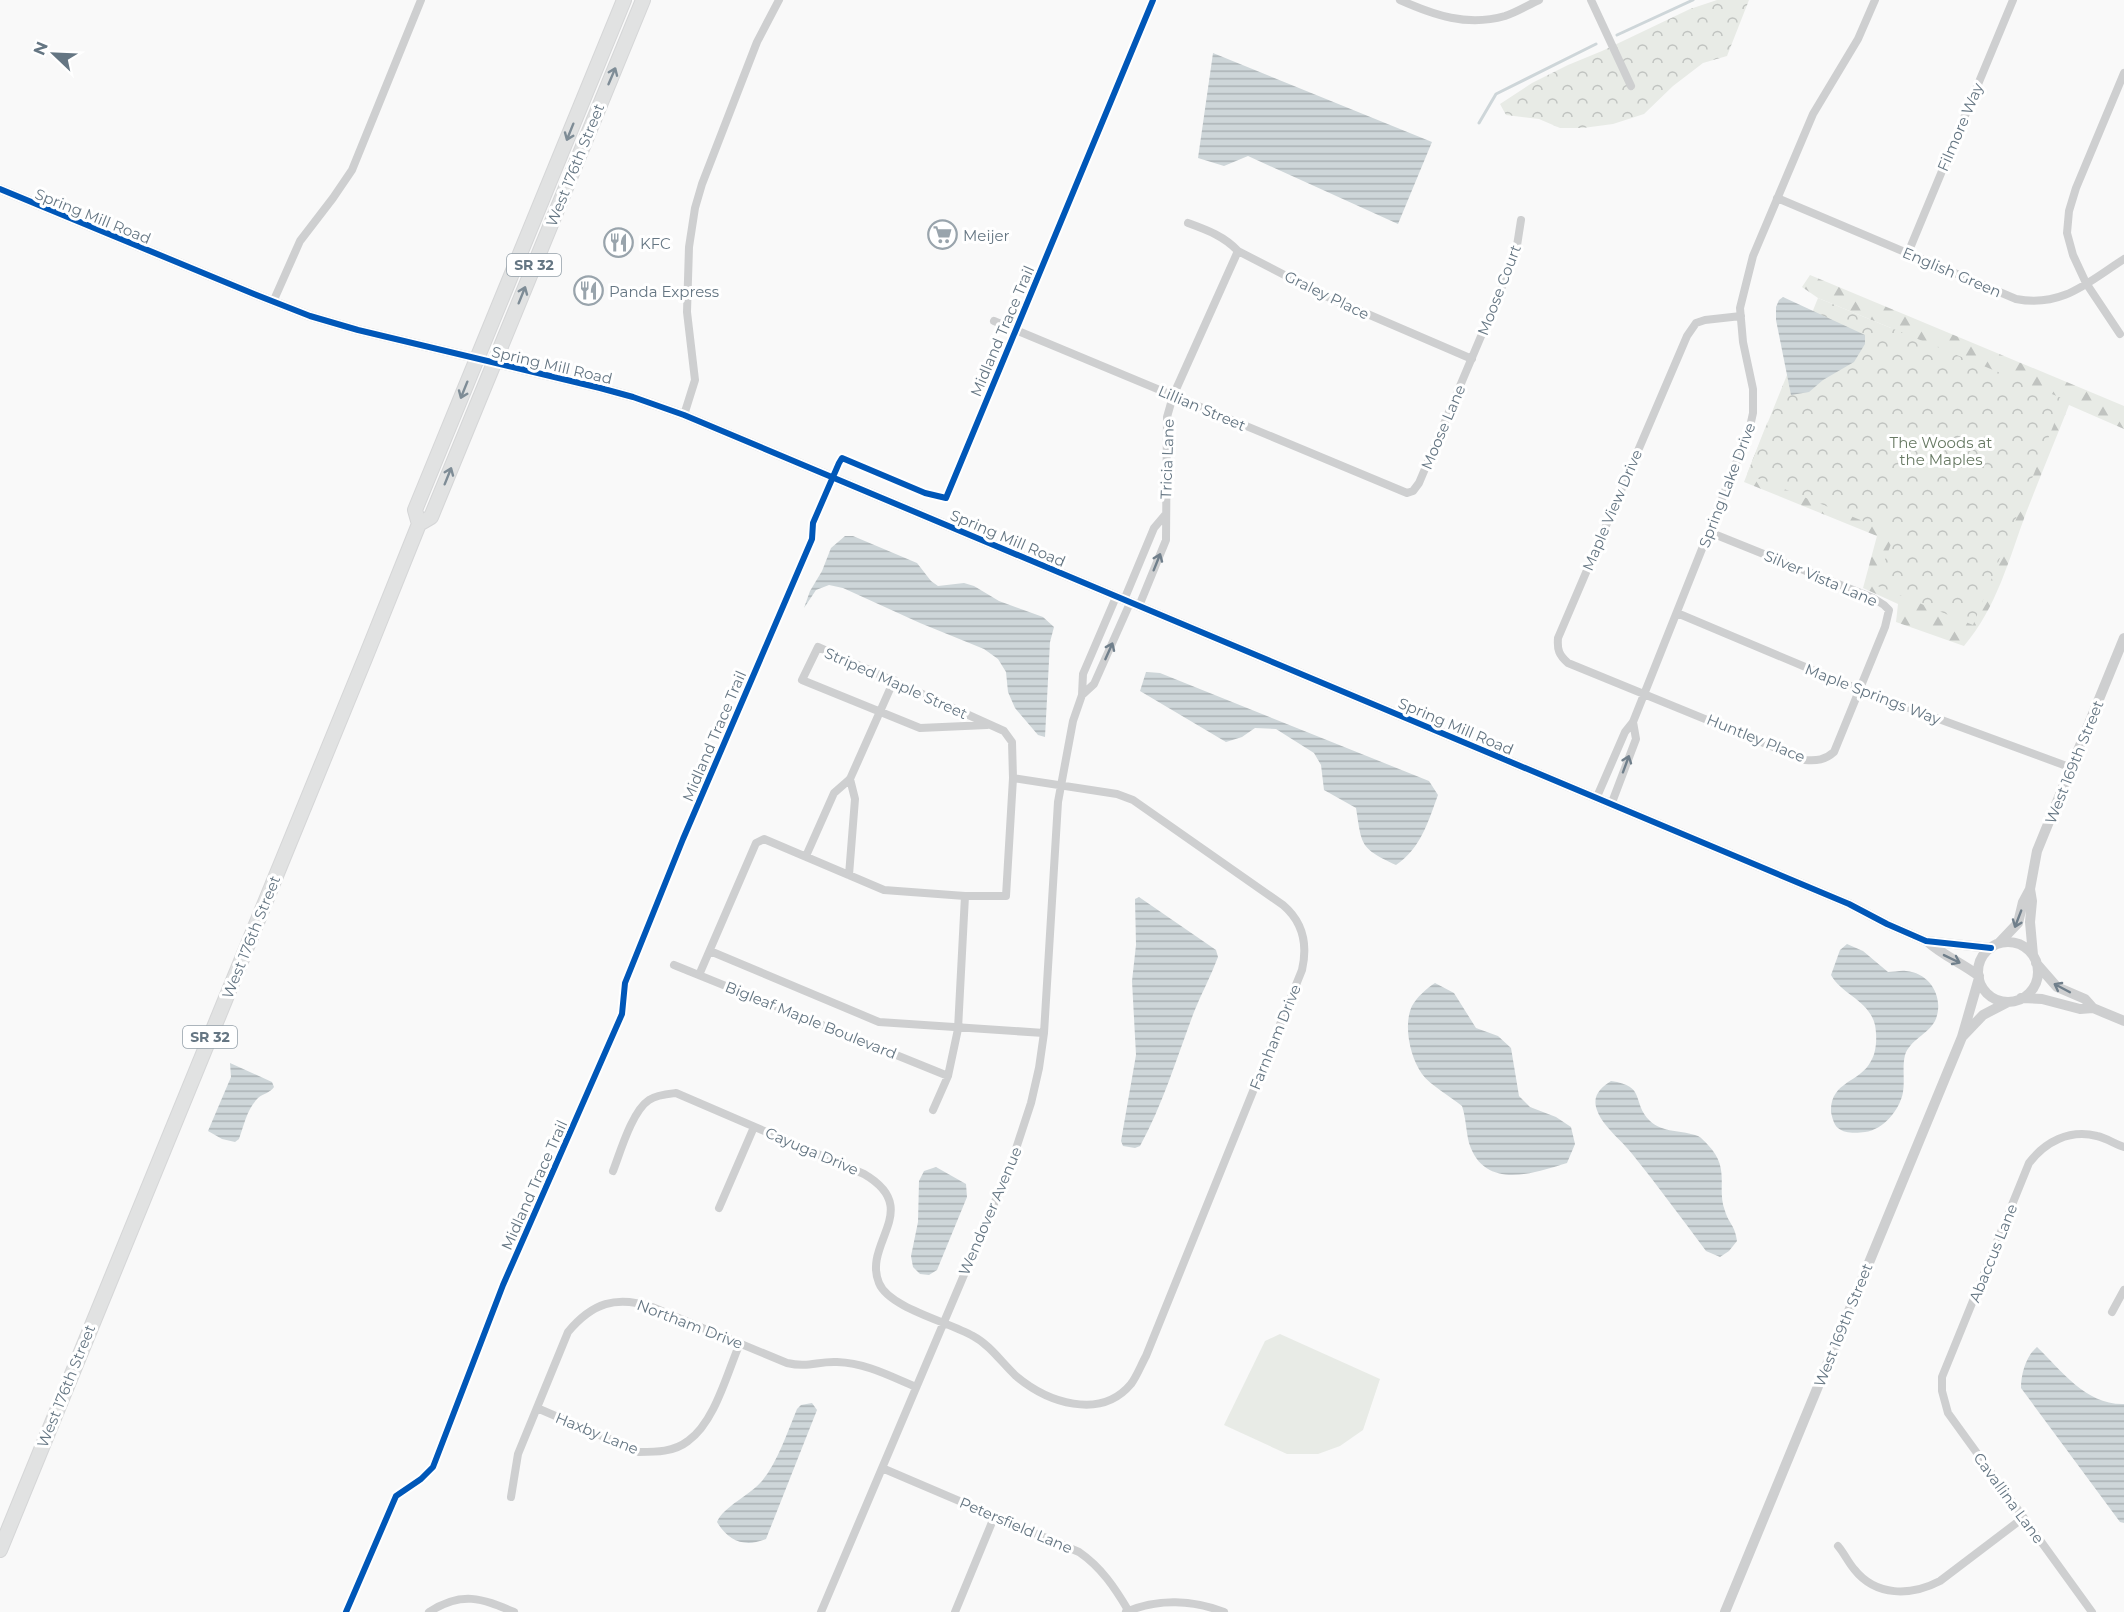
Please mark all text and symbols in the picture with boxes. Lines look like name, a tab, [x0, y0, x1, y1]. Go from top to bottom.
north arrow	[24, 24, 84, 84]
text: N	[29, 39, 52, 58]
one-way arrow	[607, 67, 618, 86]
street label: Filmore Way	[1933, 79, 1987, 174]
street label: West 176th Street	[542, 101, 608, 229]
one-way arrow	[564, 122, 575, 140]
street label: Spring Mill Road	[32, 184, 154, 248]
supermarket icon: Meijer	[926, 219, 958, 251]
place label: Meijer	[963, 226, 1010, 245]
restaurant icon: KFC	[603, 227, 635, 259]
place label: KFC	[640, 234, 671, 253]
street label: Moose Court	[1473, 242, 1525, 338]
street label: English Green	[1900, 243, 2004, 301]
road number: SR 32	[507, 254, 561, 276]
street label: Midland Trace Trail	[966, 263, 1038, 399]
street label: Graley Place	[1282, 266, 1372, 324]
restaurant icon: Panda Express	[572, 275, 604, 307]
place label: Panda Express	[609, 282, 719, 301]
one-way arrow	[517, 286, 528, 305]
street label: Spring Mill Road	[490, 342, 614, 388]
one-way arrow	[458, 380, 469, 399]
street label: Lillian Street	[1155, 381, 1249, 435]
street label: Moose Lane	[1417, 382, 1469, 472]
street label: Tricia Lane	[1156, 419, 1178, 499]
street label: Spring Lake Drive	[1694, 420, 1760, 550]
park label: The Woods at the Maples	[1890, 433, 1992, 469]
street label: Maple View Drive	[1578, 446, 1646, 574]
one-way arrow	[443, 467, 454, 485]
street label: Spring Mill Road	[948, 505, 1068, 571]
street label: Silver Vista Lane	[1761, 546, 1881, 610]
one-way arrow	[1152, 553, 1163, 571]
one-way arrow	[1104, 642, 1115, 661]
street label: Striped Maple Street	[822, 643, 970, 723]
street label: Maple Springs Way	[1802, 659, 1944, 729]
street label: Midland Trace Trail	[678, 668, 750, 804]
street label: Spring Mill Road	[1396, 693, 1516, 759]
street label: West 169th Street	[2041, 697, 2107, 827]
street label: Huntley Place	[1704, 710, 1808, 766]
one-way arrow	[1622, 755, 1633, 774]
street label: West 176th Street	[218, 873, 284, 1001]
one-way arrow	[2012, 909, 2023, 928]
one-way arrow	[1943, 953, 1961, 965]
street label: Bigleaf Maple Boulevard	[723, 977, 899, 1063]
street label: Farnham Drive	[1245, 981, 1305, 1093]
one-way arrow	[2054, 982, 2072, 993]
road number: SR 32	[183, 1026, 237, 1048]
street label: Midland Trace Trail	[497, 1117, 571, 1253]
street label: Cayuga Drive	[762, 1123, 862, 1179]
street label: Wendover Avenue	[954, 1144, 1026, 1278]
street label: Abaccus Lane	[1965, 1201, 2021, 1305]
street label: West 169th Street	[1810, 1260, 1876, 1390]
street label: Northam Drive	[634, 1295, 746, 1353]
street label: West 176th Street	[33, 1322, 99, 1450]
street label: Haxby Lane	[553, 1408, 641, 1458]
street label: Cavallina Lane	[1970, 1449, 2048, 1547]
street label: Petersfield Lane	[957, 1493, 1075, 1557]

